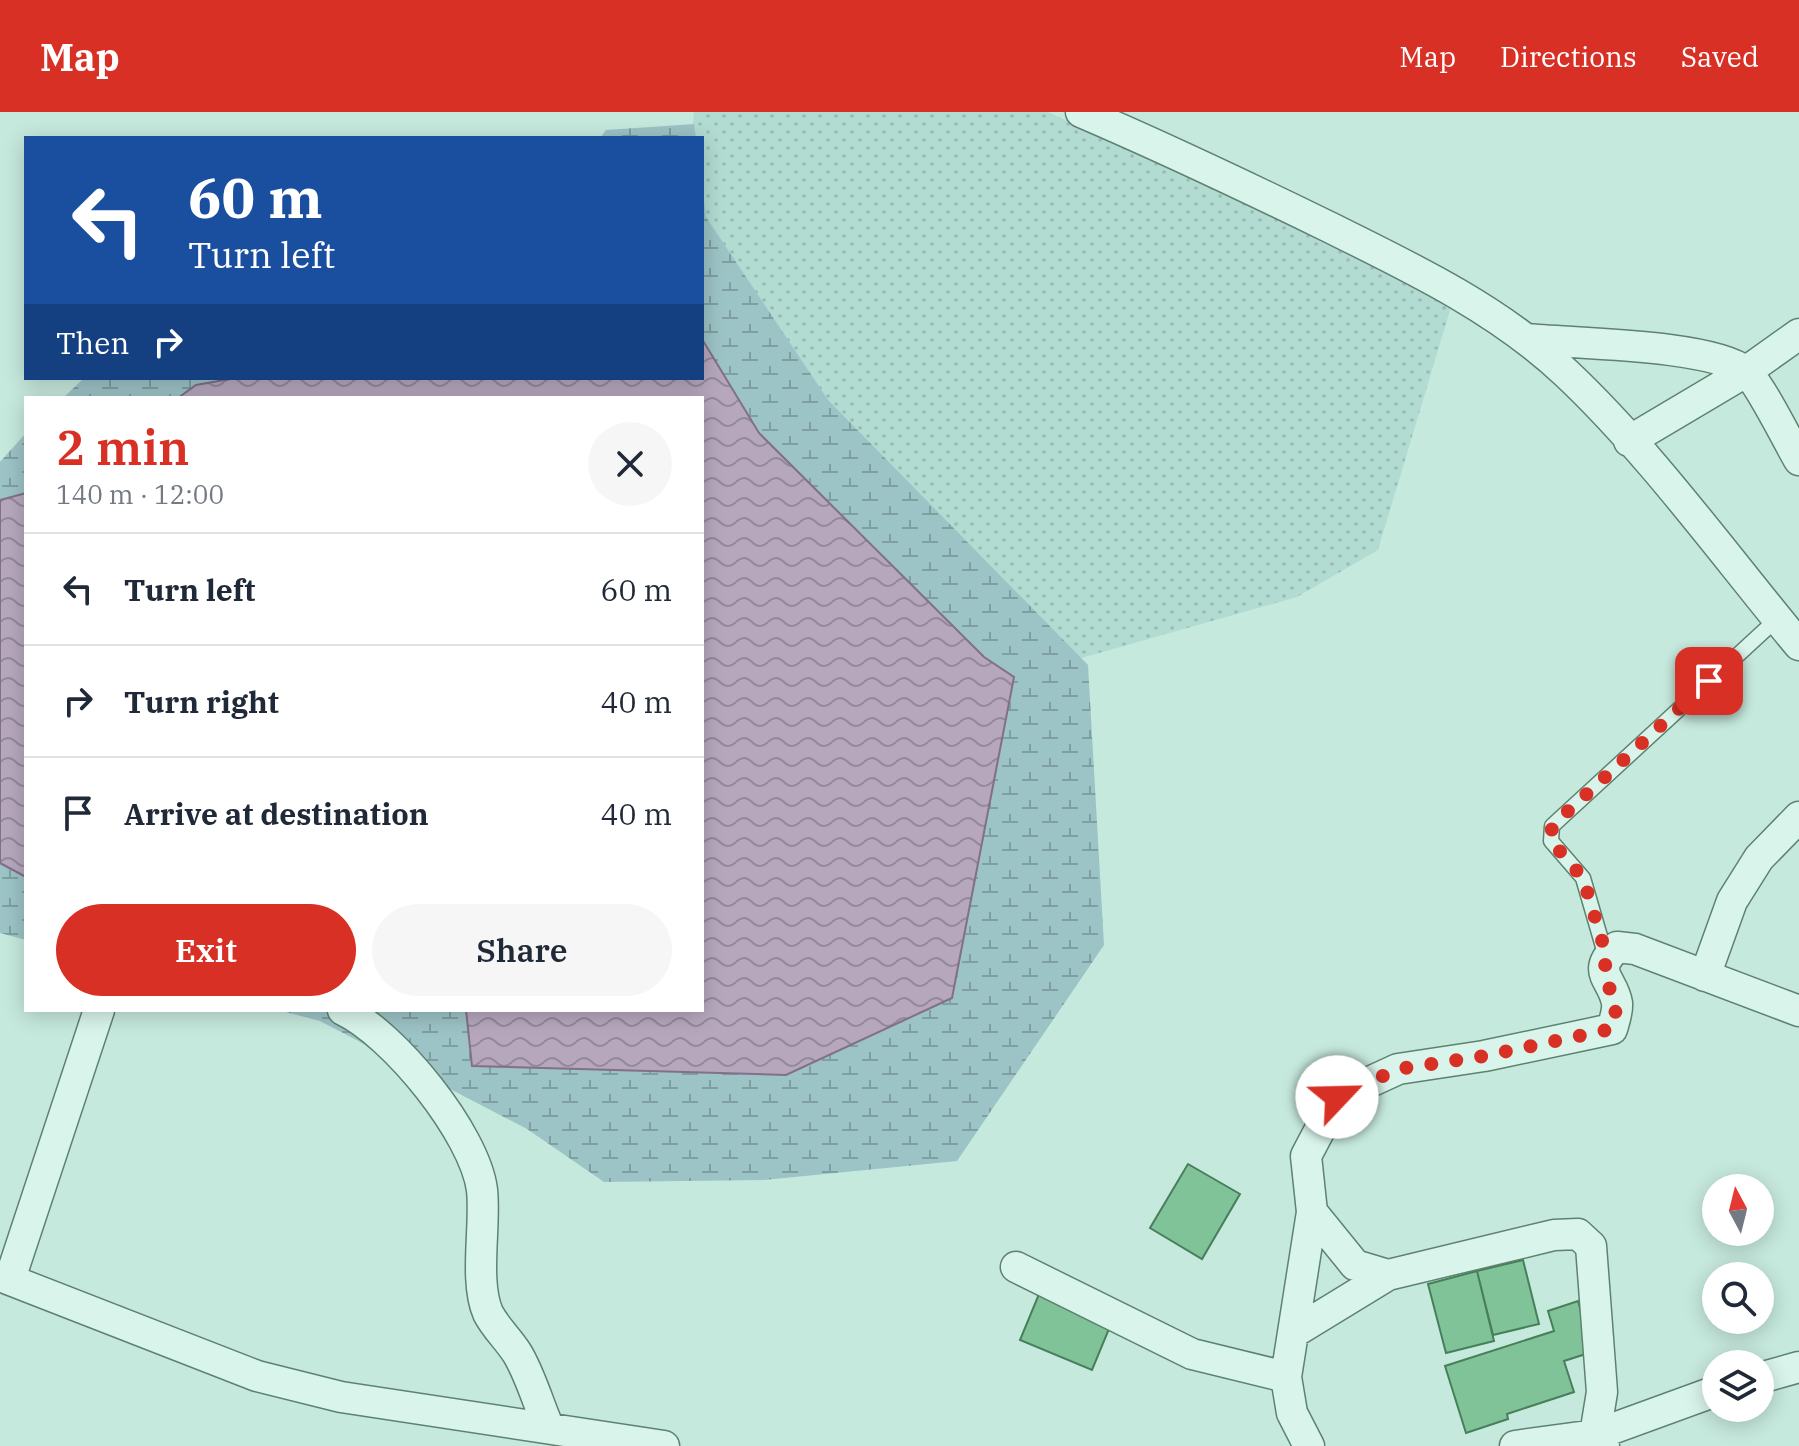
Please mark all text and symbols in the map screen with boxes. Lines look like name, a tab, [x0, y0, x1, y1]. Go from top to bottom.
text: Map	[40, 32, 120, 81]
text: Map	[1399, 38, 1456, 75]
text: Directions	[1500, 38, 1637, 75]
text: Saved	[1681, 38, 1759, 75]
text: 60 m	[188, 161, 323, 233]
icon: left	[56, 168, 160, 272]
text: Turn left	[188, 231, 335, 278]
icon: right	[146, 320, 190, 364]
text: Then	[56, 323, 130, 362]
text: 2 min	[56, 416, 189, 478]
button: close	[588, 422, 672, 506]
text: 140 m · 12:00	[56, 477, 224, 511]
icon: left	[56, 567, 100, 611]
text: Turn left	[124, 570, 256, 609]
text: 60 m	[600, 570, 672, 609]
pin	[1675, 647, 1743, 715]
icon: arrive	[1687, 659, 1731, 703]
icon: right	[56, 679, 100, 723]
text: Turn right	[124, 682, 279, 721]
text: 40 m	[600, 682, 672, 721]
icon: arrive	[56, 791, 100, 835]
text: Arrive at destination	[124, 794, 429, 833]
text: 40 m	[600, 794, 672, 833]
button: Exit	[56, 904, 356, 996]
button: Share	[372, 904, 672, 996]
position arrow	[1295, 1055, 1379, 1139]
north arrow	[1702, 1174, 1774, 1246]
map controls	[1702, 1174, 1774, 1422]
button: search	[1702, 1262, 1774, 1334]
button: layers	[1702, 1350, 1774, 1422]

